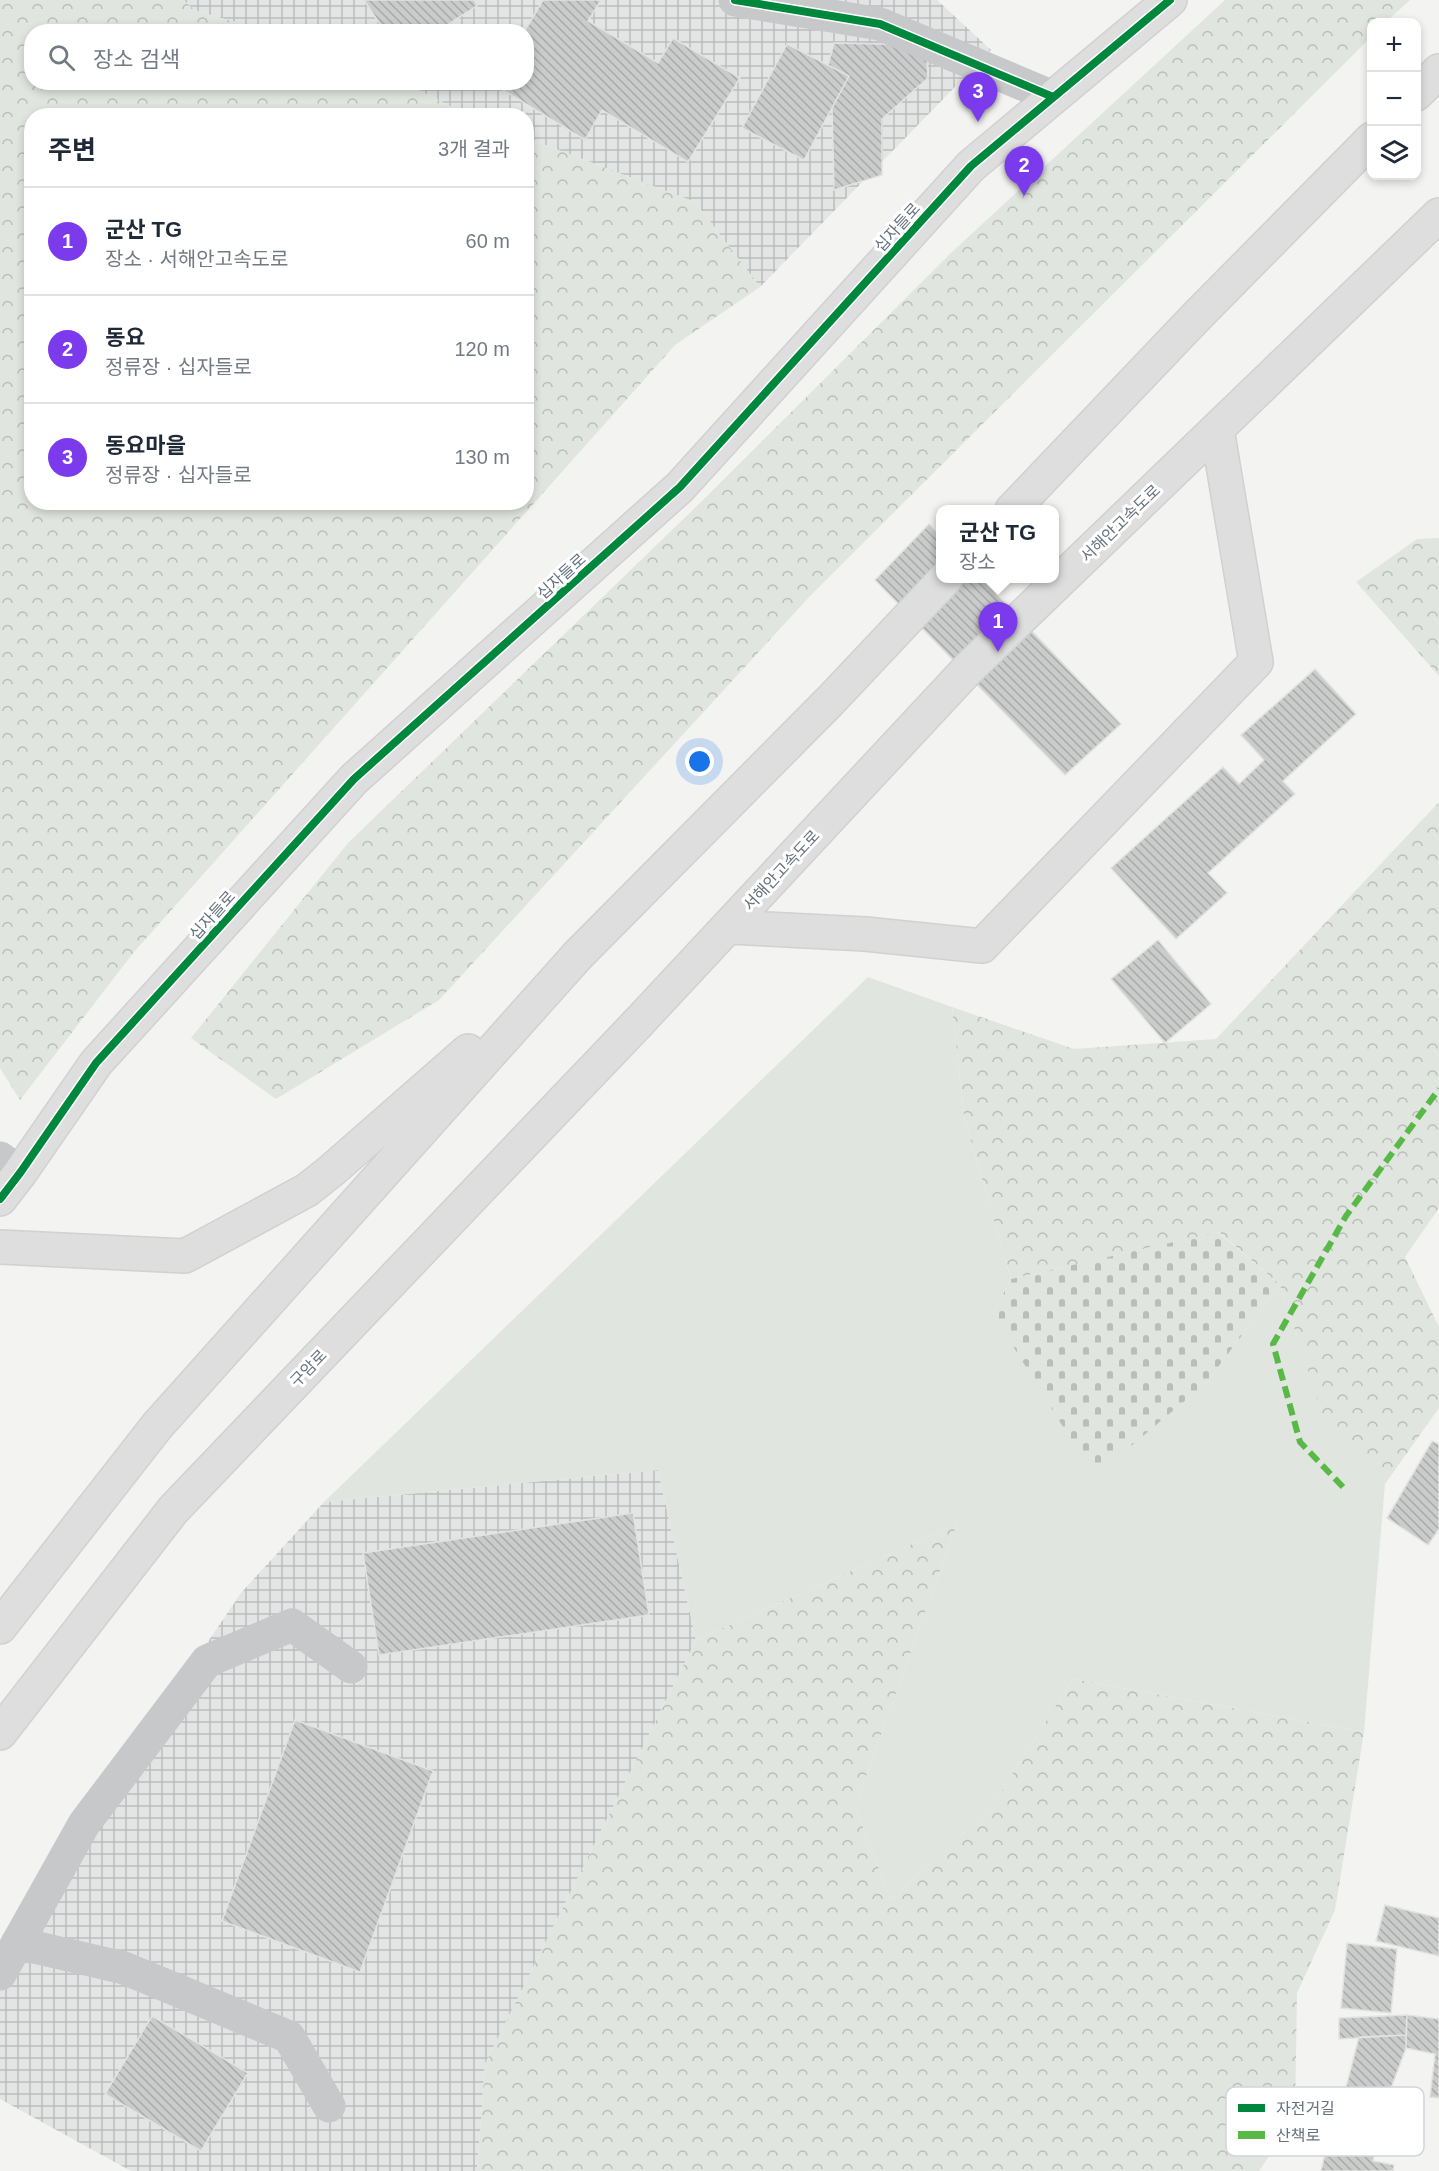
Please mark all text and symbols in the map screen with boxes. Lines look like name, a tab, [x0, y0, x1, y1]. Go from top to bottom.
map controls	[1367, 18, 1421, 180]
button: +	[1367, 18, 1421, 72]
search box	[24, 24, 534, 90]
icon: search	[45, 41, 78, 74]
text: 장소 검색	[93, 47, 180, 72]
pin: 3	[958, 72, 998, 122]
button: −	[1367, 72, 1421, 126]
button: layers	[1367, 126, 1421, 180]
text: 주변	[48, 135, 96, 165]
text: 3개 결과	[438, 138, 510, 160]
pin: 2	[1004, 146, 1044, 196]
street label: 십자들로	[871, 200, 924, 255]
text: 군산 TG	[105, 217, 182, 242]
text: 1	[62, 230, 73, 252]
text: 60 m	[466, 230, 510, 252]
text: 장소 · 서해안고속도로	[105, 248, 288, 270]
text: 동요	[105, 325, 145, 350]
text: 2	[62, 338, 73, 360]
text: 120 m	[454, 338, 510, 360]
text: 정류장 · 십자들로	[105, 356, 252, 378]
text: 동요마을	[105, 433, 186, 458]
text: 3	[62, 446, 73, 468]
text: 130 m	[454, 446, 510, 468]
text: 정류장 · 십자들로	[105, 464, 252, 486]
street label: 서해안고속도로	[1077, 481, 1164, 565]
popup	[936, 505, 1059, 583]
text: 군산 TG	[959, 520, 1036, 545]
street label: 십자들로	[534, 550, 589, 602]
text: 장소	[959, 551, 996, 573]
pin: 1	[978, 602, 1018, 652]
your location	[685, 747, 714, 776]
street label: 서해안고속도로	[740, 827, 823, 914]
street label: 십자들로	[186, 888, 239, 943]
street label: 구암로	[287, 1346, 330, 1390]
legend	[1226, 2087, 1424, 2156]
text: 자전거길	[1276, 2100, 1335, 2117]
text: 산책로	[1276, 2127, 1320, 2144]

